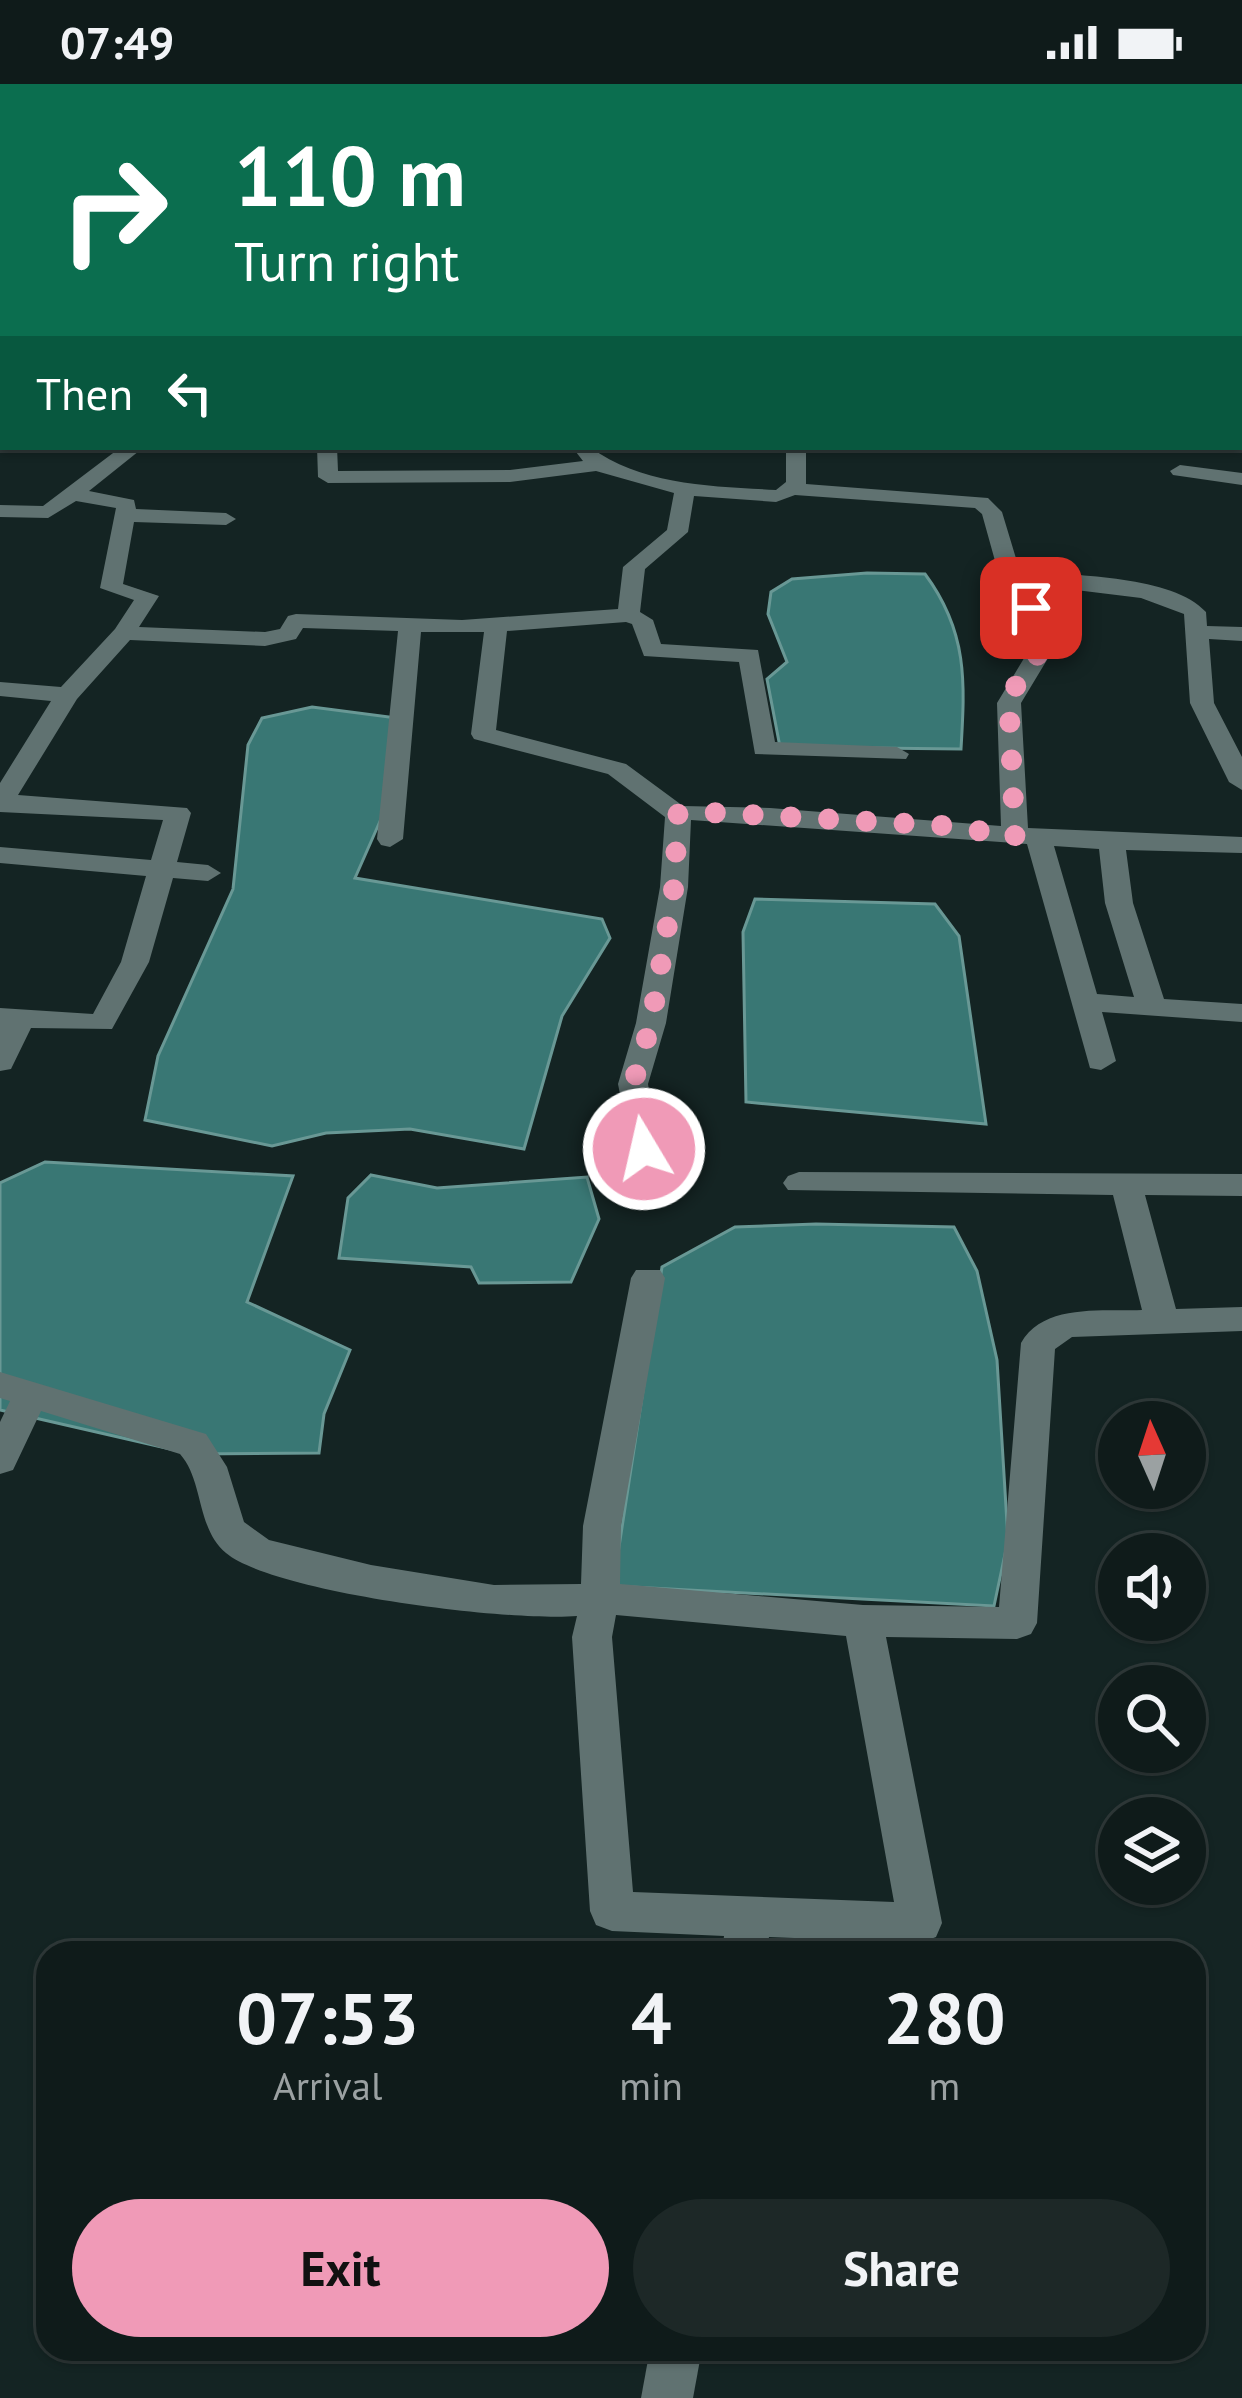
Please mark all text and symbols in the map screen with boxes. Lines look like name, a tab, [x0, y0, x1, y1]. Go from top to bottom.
text: 07:49	[60, 13, 174, 71]
text: 110 m	[234, 120, 466, 229]
icon: right	[36, 132, 192, 288]
text: Turn right	[234, 226, 459, 296]
icon: left	[157, 360, 223, 426]
text: Then	[36, 364, 133, 422]
pin	[980, 557, 1082, 659]
icon: arrive	[998, 575, 1064, 641]
position arrow	[581, 1086, 707, 1212]
north arrow	[1098, 1401, 1206, 1509]
map controls	[1098, 1401, 1206, 1905]
button: sound	[1098, 1533, 1206, 1641]
button: search	[1098, 1665, 1206, 1773]
button: layers	[1098, 1797, 1206, 1905]
text: 07:53	[236, 1971, 419, 2064]
text: 4	[631, 1971, 672, 2064]
text: 280	[883, 1971, 1006, 2064]
text: Arrival	[273, 2060, 382, 2111]
text: min	[619, 2060, 683, 2111]
text: m	[929, 2060, 960, 2111]
button: Exit	[72, 2199, 609, 2337]
button: Share	[633, 2199, 1170, 2337]

